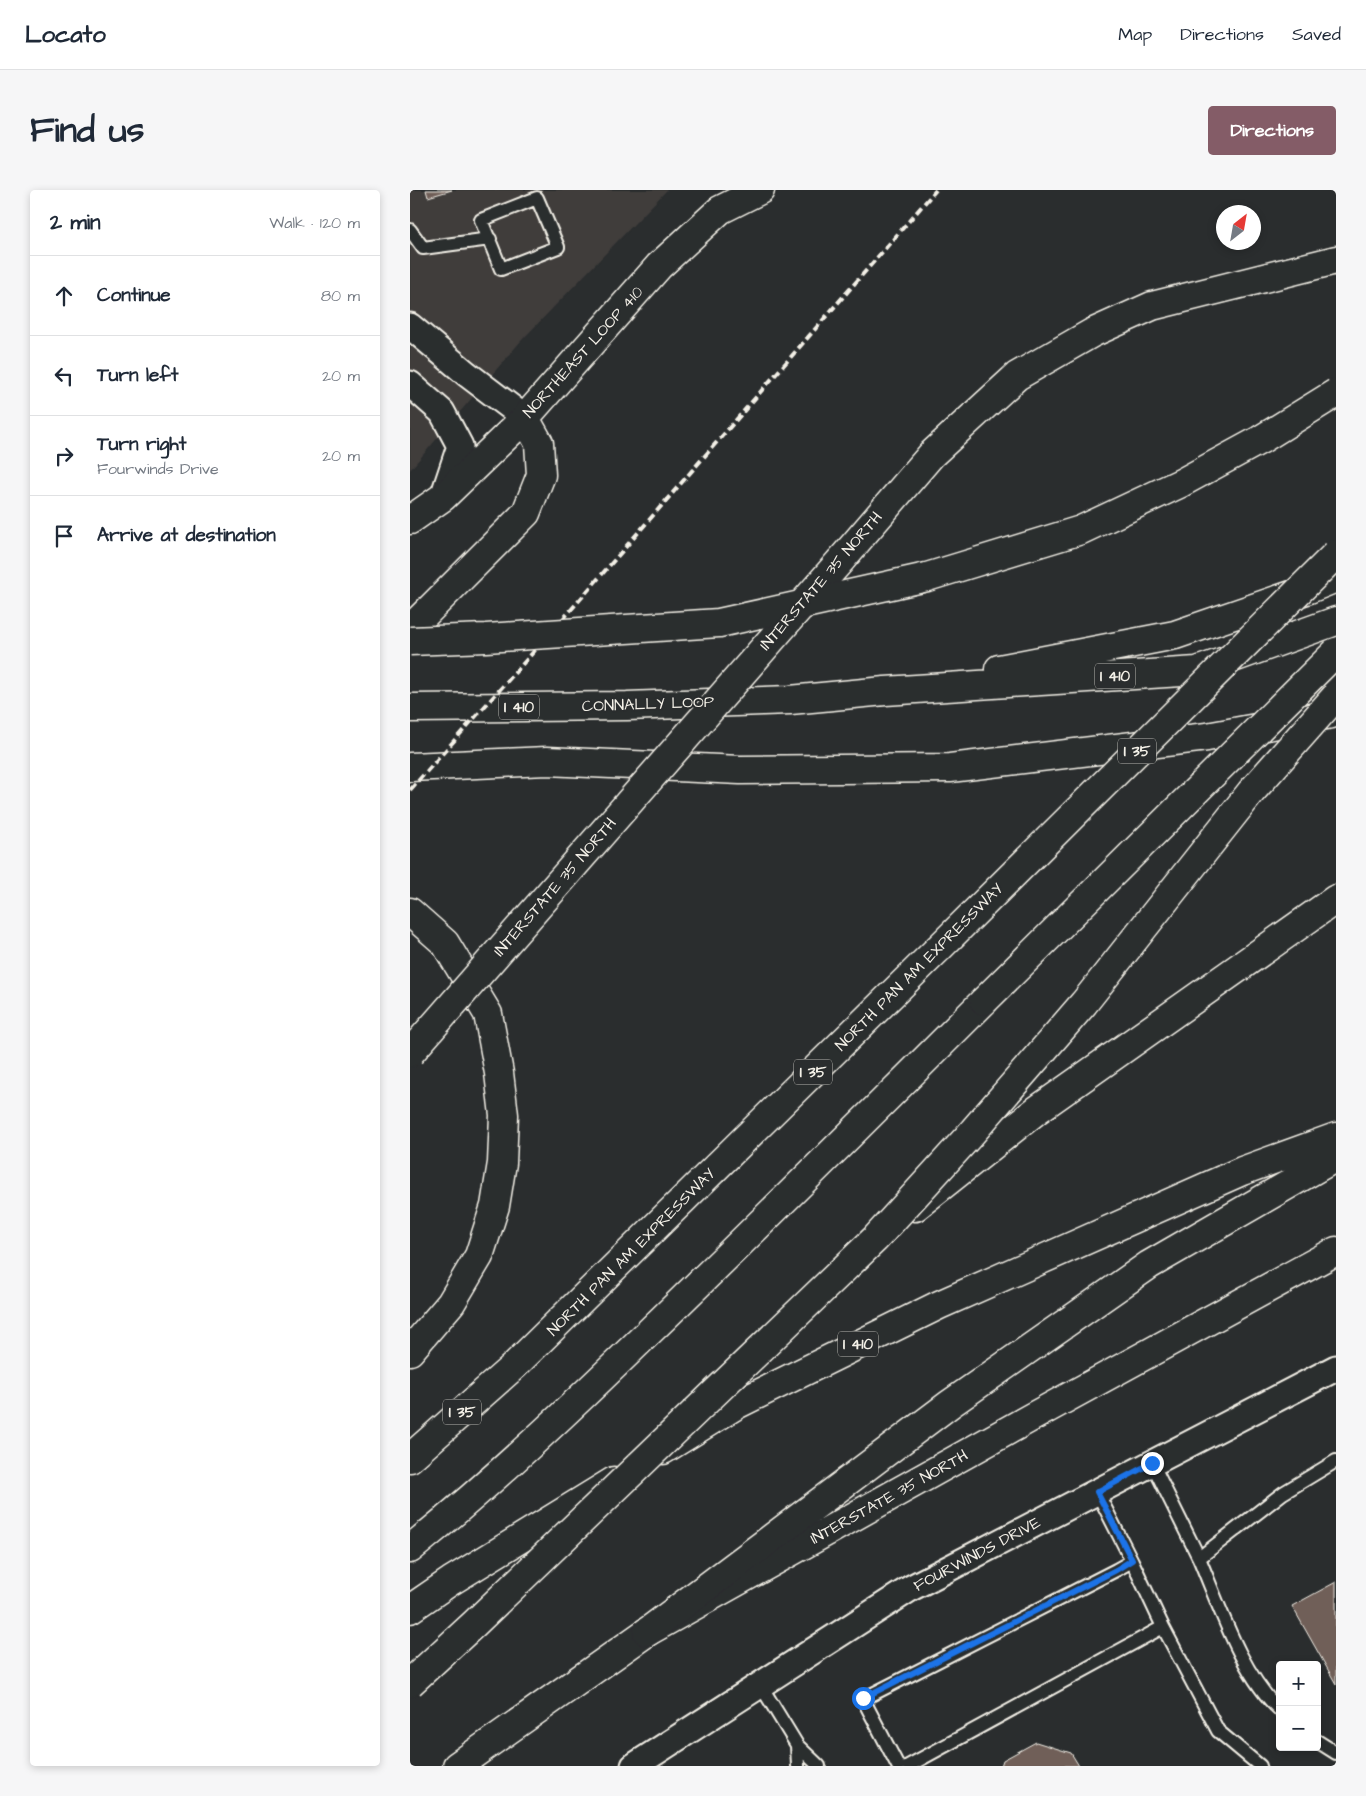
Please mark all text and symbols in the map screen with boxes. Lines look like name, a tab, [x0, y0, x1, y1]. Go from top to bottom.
text: Locato	[25, 18, 106, 52]
text: Map	[1118, 22, 1152, 47]
text: Directions	[1180, 22, 1264, 47]
text: Saved	[1292, 22, 1341, 47]
text: Find us	[30, 106, 144, 155]
button: Directions	[1208, 106, 1336, 155]
north arrow	[1216, 205, 1261, 250]
text: 2 min	[50, 208, 100, 237]
text: Walk · 120 m	[269, 212, 360, 234]
street label: NORTHEAST LOOP 410	[518, 281, 648, 423]
icon: ahead	[50, 282, 78, 310]
text: Continue	[97, 282, 171, 309]
text: 80 m	[321, 285, 360, 307]
icon: left	[50, 362, 78, 390]
text: Turn left	[97, 362, 178, 389]
text: 20 m	[322, 365, 360, 387]
text: Turn right	[97, 431, 186, 458]
icon: right	[50, 442, 78, 470]
text: 20 m	[322, 445, 360, 467]
text: Fourwinds Drive	[97, 458, 219, 480]
street label: INTERSTATE 35 NORTH	[755, 507, 888, 655]
icon: arrive	[50, 522, 78, 550]
text: Arrive at destination	[97, 522, 276, 549]
road number: I 410	[1095, 664, 1135, 688]
street label: CONNALLY LOOP	[582, 691, 714, 717]
road number: I 410	[499, 694, 539, 720]
road number: I 35	[1118, 738, 1156, 764]
street label: INTERSTATE 35 NORTH	[489, 813, 622, 961]
street label: NORTH PAN AM EXPRESSWAY	[830, 878, 1008, 1056]
road number: I 35	[794, 1060, 832, 1084]
street label: NORTH PAN AM EXPRESSWAY	[542, 1163, 720, 1341]
road number: I 410	[838, 1332, 878, 1356]
road number: I 35	[443, 1400, 481, 1424]
street label: INTERSTATE 35 NORTH	[806, 1444, 972, 1550]
route end	[1141, 1452, 1164, 1475]
street label: FOURWINDS DRIVE	[910, 1511, 1045, 1597]
map controls	[1276, 1661, 1321, 1751]
button: +	[1276, 1661, 1321, 1706]
route start	[852, 1687, 875, 1710]
button: −	[1276, 1706, 1321, 1751]

